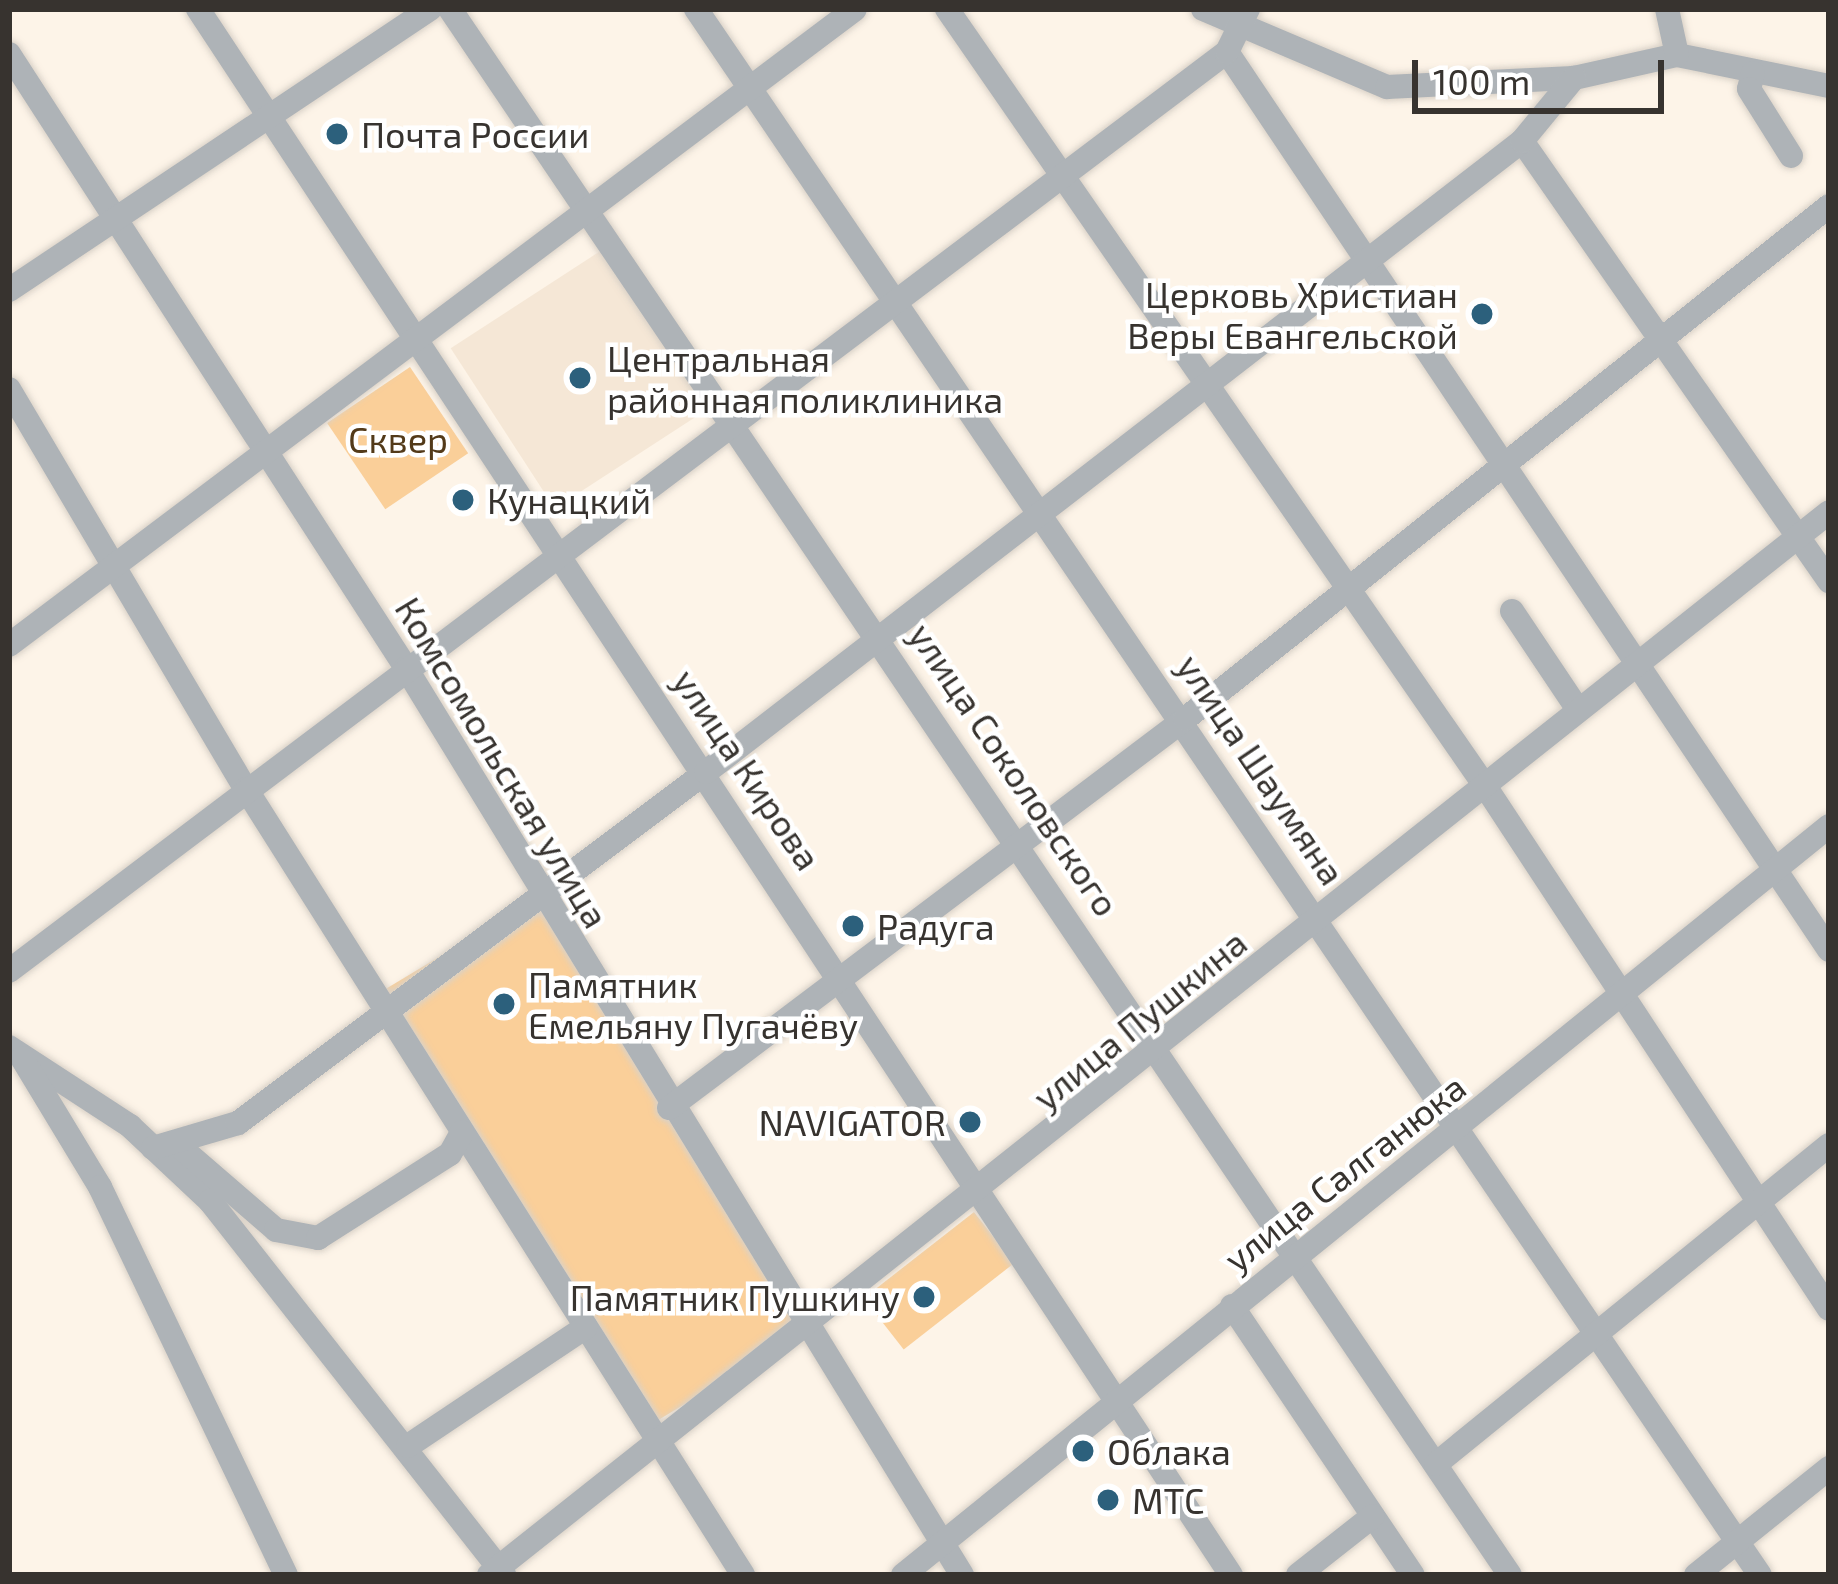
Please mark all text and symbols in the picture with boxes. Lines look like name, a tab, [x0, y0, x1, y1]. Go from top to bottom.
scale bar	[1418, 36, 1670, 110]
text: 100 m	[1433, 59, 1530, 102]
place label: Почта России	[361, 112, 589, 156]
marker: Почта России	[324, 121, 350, 147]
place label: Церковь Христиан Веры Евангельской	[1127, 271, 1458, 356]
marker: Церковь Христиан Веры Евангельской	[1469, 301, 1495, 327]
place label: Центральная районная поликлиника	[607, 335, 1003, 420]
marker: Центральная районная поликлиника	[564, 362, 596, 394]
park label: Сквер	[348, 417, 448, 461]
place label: Кунацкий	[487, 478, 651, 522]
marker: Кунацкий	[450, 487, 476, 513]
street label: Комсомольская улица	[387, 589, 619, 935]
street label: улица Соколовского	[901, 614, 1129, 924]
street label: улица Шаумяна	[1169, 646, 1355, 892]
street label: улица Кирова	[665, 660, 831, 878]
place label: Радуга	[877, 904, 995, 948]
marker: Радуга	[840, 913, 866, 939]
street label: улица Пушкина	[1024, 920, 1254, 1118]
place label: Памятник Емельяну Пугачёву	[528, 961, 858, 1046]
marker: Памятник Емельяну Пугачёву	[491, 991, 517, 1017]
street label: улица Салганюка	[1215, 1064, 1473, 1280]
place label: NAVIGATOR	[759, 1100, 946, 1144]
marker: NAVIGATOR	[957, 1109, 983, 1135]
place label: Памятник Пушкину	[570, 1275, 900, 1319]
marker: Памятник Пушкину	[911, 1284, 937, 1310]
place label: Облака	[1107, 1429, 1231, 1473]
marker: Облака	[1070, 1438, 1096, 1464]
place label: МТС	[1132, 1478, 1205, 1522]
marker: МТС	[1095, 1487, 1121, 1513]

